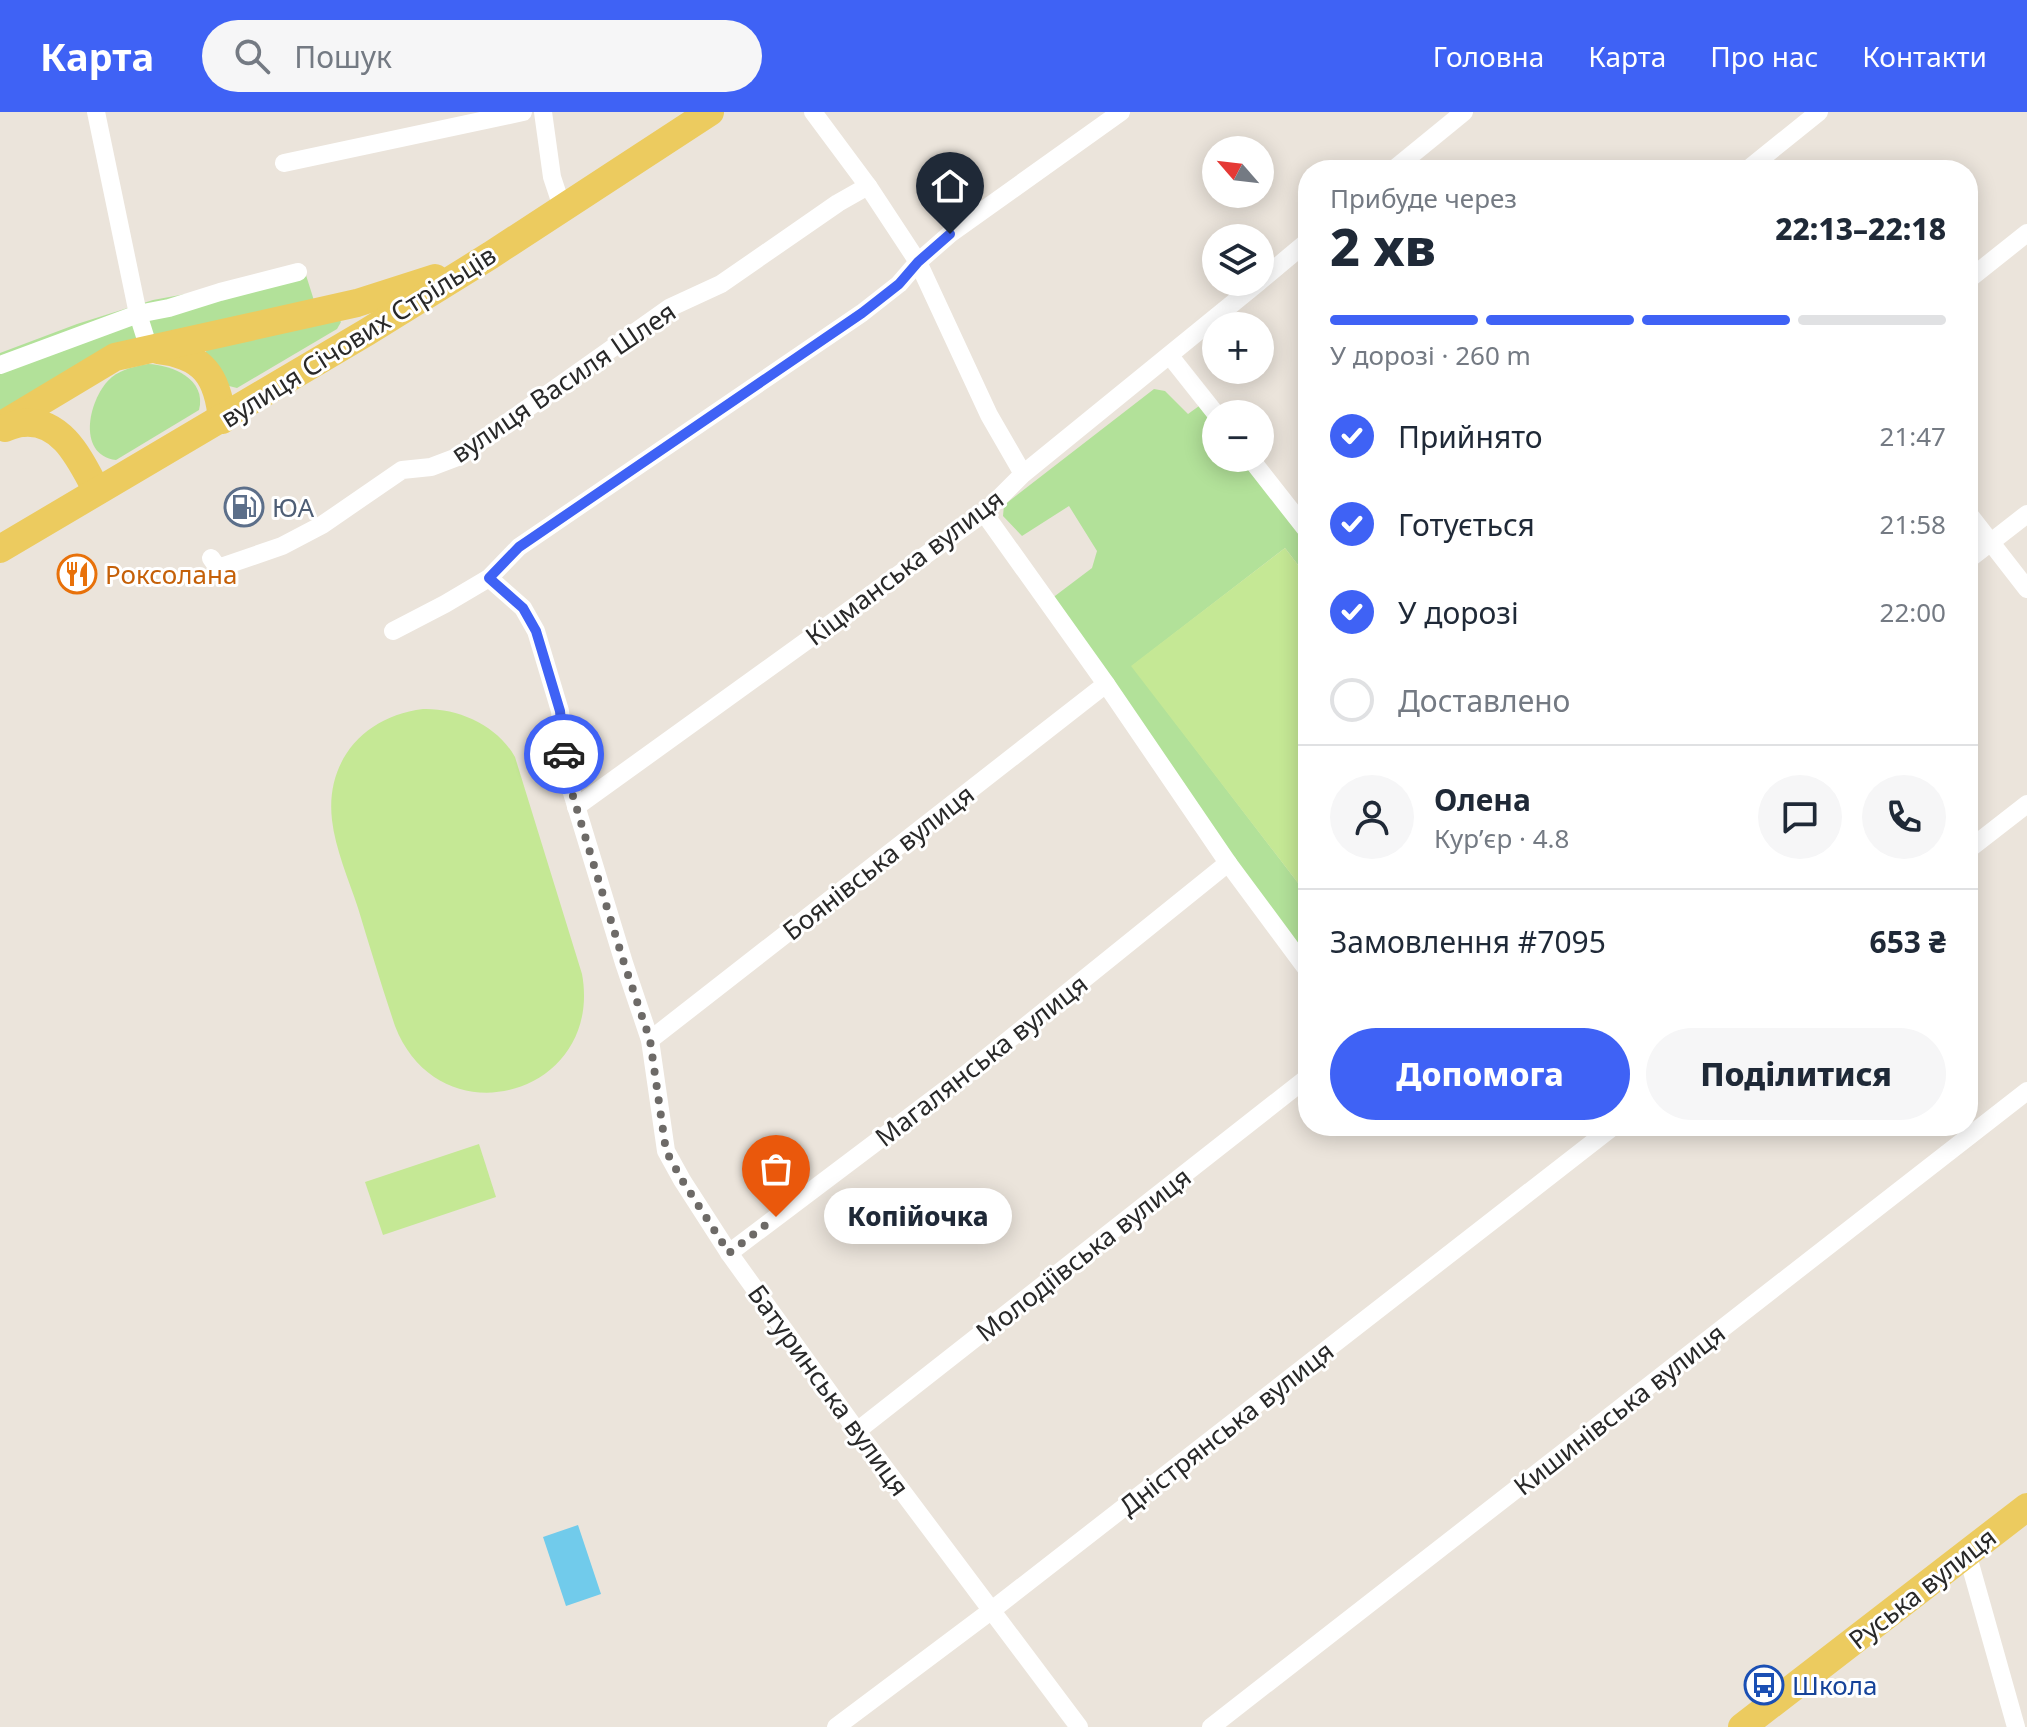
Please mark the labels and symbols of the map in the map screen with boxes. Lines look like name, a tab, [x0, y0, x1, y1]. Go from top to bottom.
north arrow	[1202, 136, 1274, 208]
pin	[916, 152, 984, 234]
street label: вулиця Січових Стрільців	[213, 236, 503, 436]
street label: вулиця Василя Шлея	[443, 293, 683, 471]
street label: Кіцманська вулиця	[798, 481, 1010, 653]
fuel station icon: ЮА	[223, 486, 265, 528]
place label: ЮА	[272, 489, 314, 525]
restaurant icon: Роксолана	[56, 553, 98, 595]
place label: Роксолана	[105, 556, 237, 592]
courier	[524, 714, 604, 794]
street label: Боянівська вулиця	[775, 776, 981, 948]
street label: Магалянська вулиця	[867, 966, 1095, 1154]
pin	[742, 1135, 810, 1217]
street label: Молодіївська вулиця	[968, 1159, 1198, 1349]
callout: Копійочка	[824, 1189, 1012, 1245]
street label: Батуринська вулиця	[740, 1277, 918, 1503]
street label: Кишинівська вулиця	[1506, 1315, 1732, 1503]
street label: Дністрянська вулиця	[1111, 1333, 1341, 1523]
street label: Руська вулиця	[1841, 1519, 2003, 1657]
bus stop icon: Школа	[1743, 1664, 1785, 1706]
place label: Школа	[1792, 1667, 1877, 1703]

